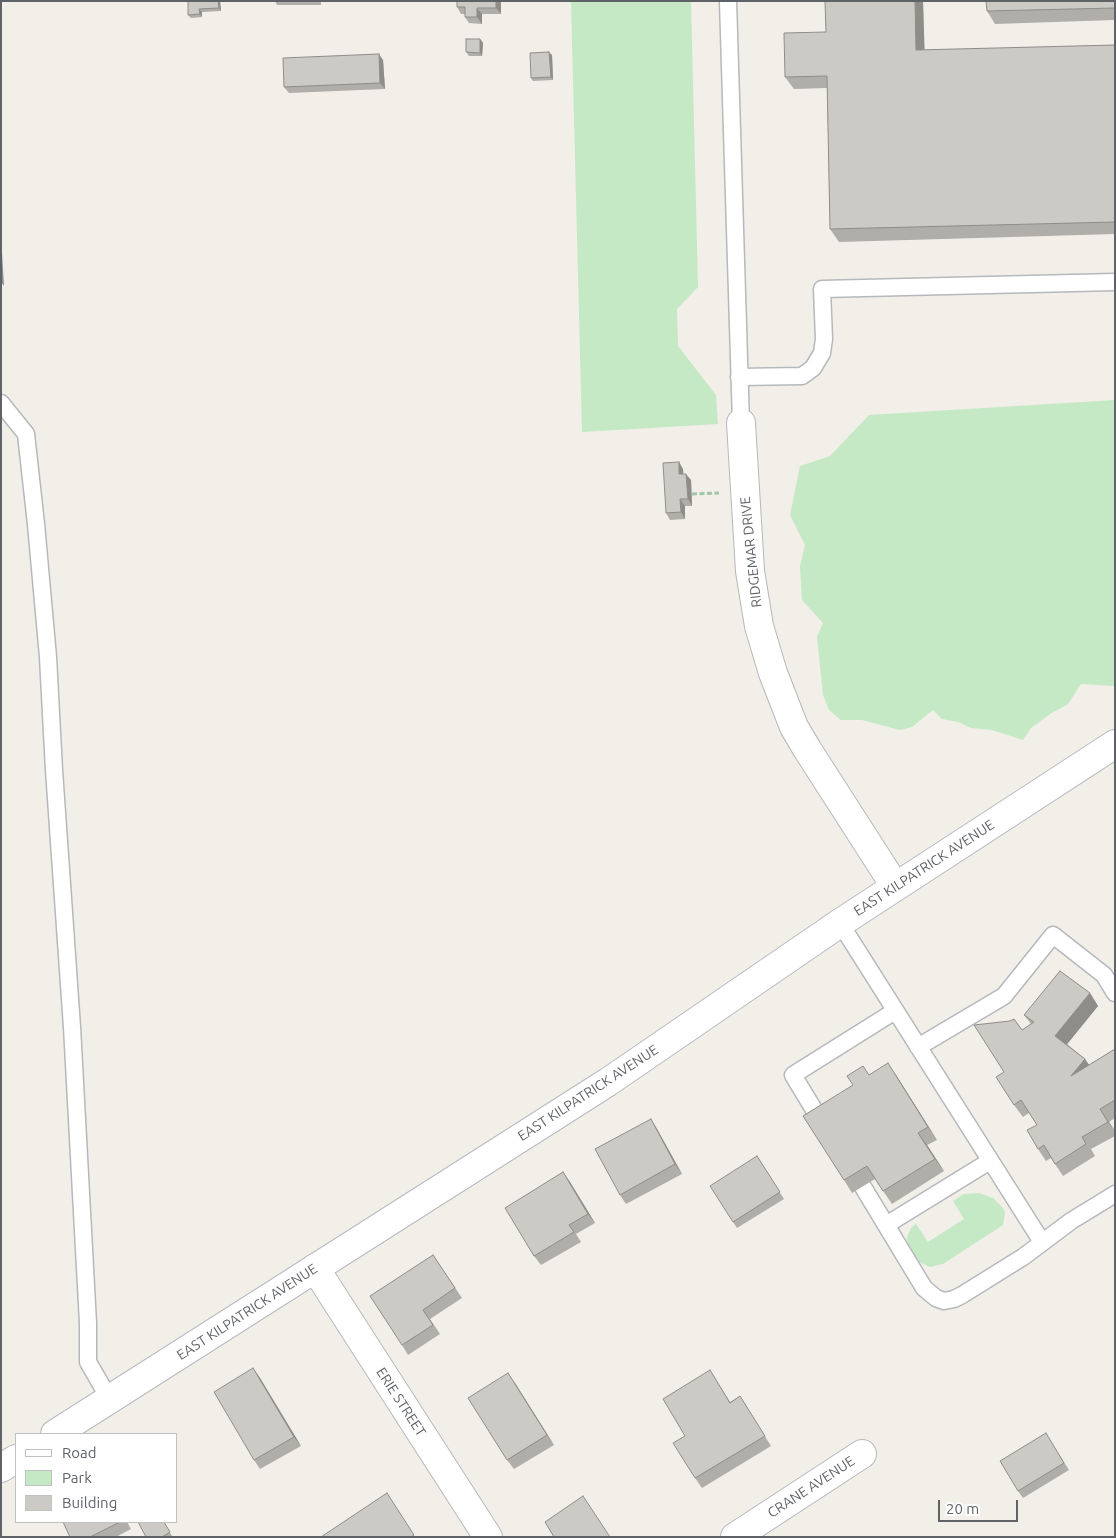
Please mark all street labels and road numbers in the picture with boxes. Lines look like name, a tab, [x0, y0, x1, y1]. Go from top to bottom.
street label: RIDGEMAR DRIVE	[737, 496, 765, 608]
street label: EAST KILPATRICK AVENUE	[851, 816, 997, 920]
street label: EAST KILPATRICK AVENUE	[515, 1041, 661, 1145]
street label: EAST KILPATRICK AVENUE	[174, 1260, 320, 1364]
street label: ERIE STREET	[373, 1364, 429, 1440]
street label: CRANE AVENUE	[764, 1453, 858, 1521]

